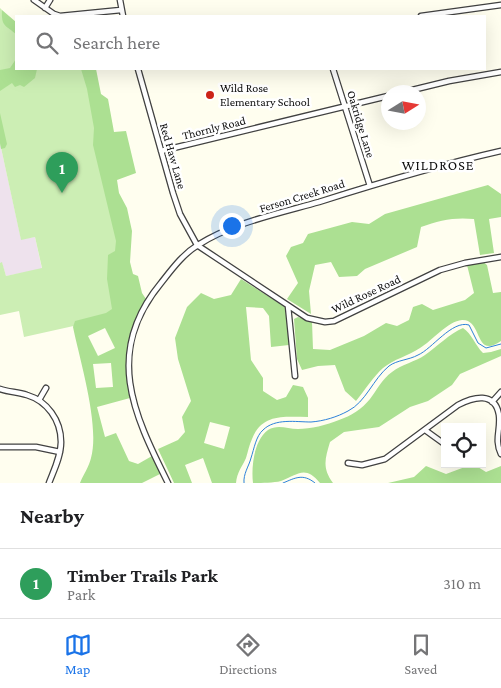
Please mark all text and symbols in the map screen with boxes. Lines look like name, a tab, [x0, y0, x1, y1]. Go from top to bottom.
search box	[15, 15, 486, 70]
icon: search	[33, 29, 61, 57]
text: Search here	[73, 32, 160, 53]
place label: Wild Rose Elementary School	[220, 81, 310, 109]
north arrow	[381, 85, 426, 130]
marker: Wild Rose Elementary School	[204, 89, 216, 101]
street label: Oakridge Lane	[344, 89, 378, 159]
street label: Thornly Road	[181, 113, 248, 143]
street label: Red Haw Lane	[157, 121, 189, 191]
pin: 1	[46, 152, 78, 193]
district label: WILDROSE	[402, 157, 474, 173]
street label: Ferson Creek Road	[258, 176, 347, 216]
your location	[219, 213, 245, 239]
street label: Wild Rose Road	[329, 272, 403, 316]
map controls	[441, 423, 486, 468]
button: locate	[441, 423, 486, 468]
text: Nearby	[20, 504, 84, 528]
text: Timber Trails Park	[67, 565, 218, 586]
text: 1	[33, 575, 39, 592]
text: 310 m	[443, 575, 481, 592]
text: Park	[67, 586, 95, 603]
tab: Map	[64, 631, 92, 677]
tab: Directions	[219, 631, 277, 677]
tab: Saved	[404, 631, 437, 677]

